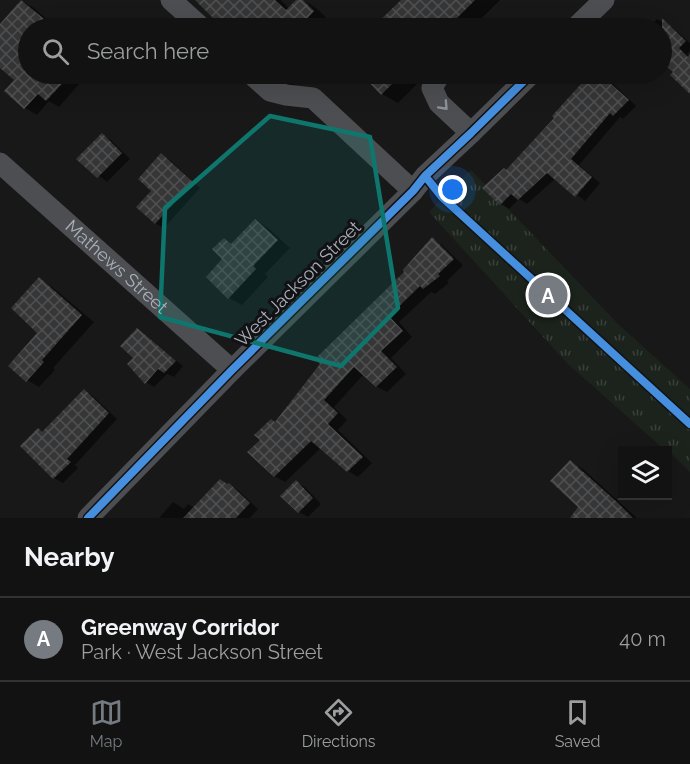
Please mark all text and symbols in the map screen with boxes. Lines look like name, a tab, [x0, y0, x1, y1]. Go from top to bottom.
search box	[18, 18, 672, 84]
icon: search	[39, 35, 72, 68]
text: Search here	[87, 38, 209, 64]
one-way arrow	[437, 99, 448, 110]
your location	[438, 175, 467, 204]
street label: Mathews Street	[61, 215, 172, 318]
street label: West Jackson Street	[230, 216, 365, 351]
pin: A	[528, 272, 568, 318]
map controls	[618, 446, 672, 500]
button: layers	[618, 446, 672, 500]
text: Nearby	[24, 542, 114, 572]
text: Greenway Corridor	[81, 614, 279, 640]
text: A	[37, 627, 50, 651]
text: 40 m	[619, 627, 666, 651]
text: Park · West Jackson Street	[81, 640, 323, 664]
tab: Map	[90, 696, 123, 751]
tab: Directions	[302, 696, 376, 751]
tab: Saved	[555, 696, 600, 751]

